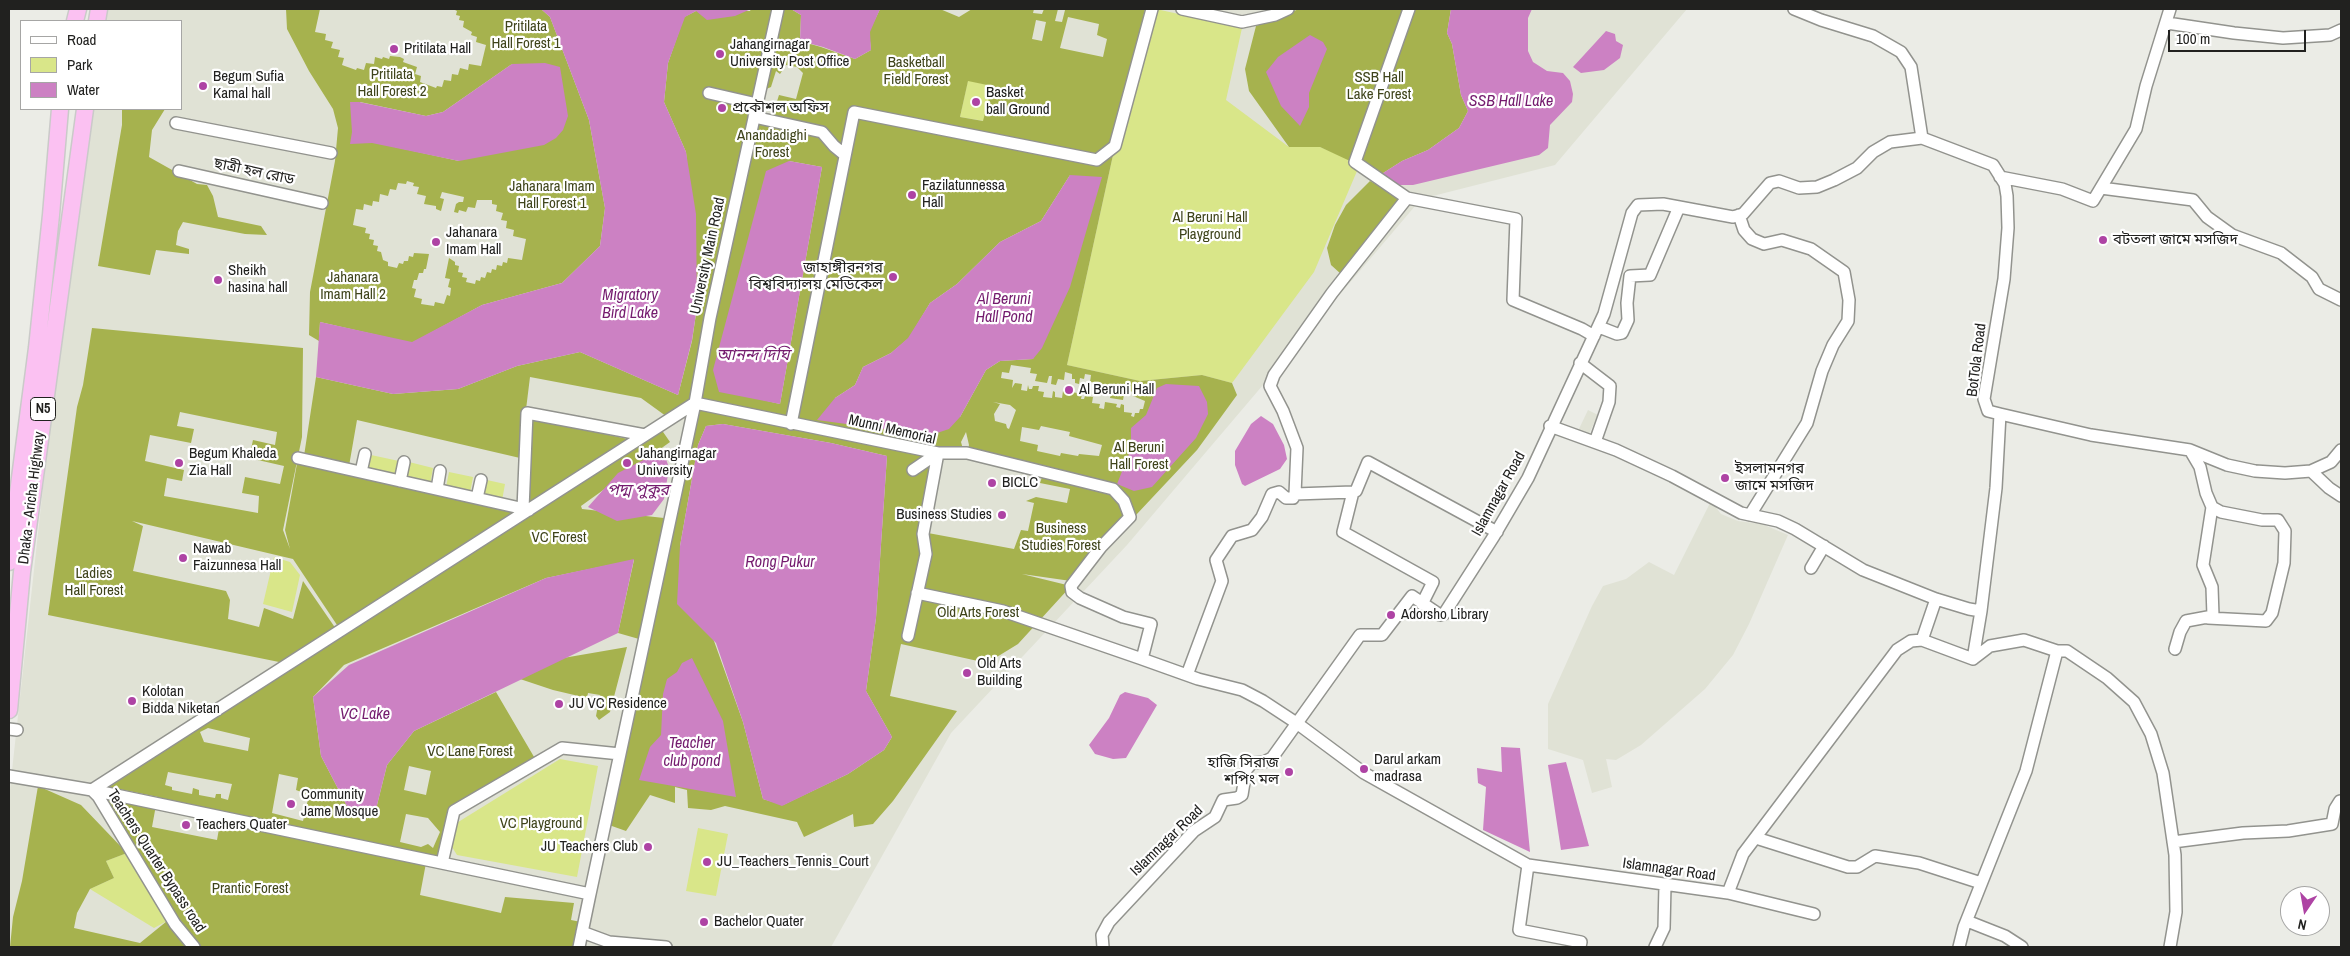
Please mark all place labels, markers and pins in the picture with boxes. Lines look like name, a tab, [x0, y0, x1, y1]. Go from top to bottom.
place label: Jahangirnagar University Post Office	[730, 36, 849, 71]
place label: Pritilata Hall	[404, 40, 471, 58]
marker: Pritilata Hall	[388, 43, 400, 55]
marker: Jahangirnagar University Post Office	[714, 48, 726, 60]
place label: Begum Sufia Kamal hall	[213, 68, 284, 103]
marker: Begum Sufia Kamal hall	[197, 80, 209, 92]
place label: Basket ball Ground	[986, 84, 1050, 119]
marker: Basket ball Ground	[970, 96, 982, 108]
place label: প্রকৌশল অফিস	[732, 99, 829, 117]
marker: প্রকৌশল অফিস	[716, 102, 728, 114]
place label: Fazilatunnessa Hall	[922, 177, 1005, 212]
marker: Fazilatunnessa Hall	[906, 189, 918, 201]
place label: Jahanara Imam Hall	[446, 224, 501, 259]
place label: বটতলা জামে মসজিদ	[2113, 231, 2238, 249]
marker: বটতলা জামে মসজিদ	[2097, 234, 2109, 246]
marker: Jahanara Imam Hall	[430, 236, 442, 248]
place label: জাহাঙ্গীরনগর বিশ্ববিদ্যালয় মেডিকেল	[749, 259, 883, 294]
place label: Sheikh hasina hall	[228, 262, 287, 297]
marker: জাহাঙ্গীরনগর বিশ্ববিদ্যালয় মেডিকেল	[887, 271, 899, 283]
marker: Sheikh hasina hall	[212, 274, 224, 286]
place label: Al Beruni Hall	[1079, 381, 1154, 399]
marker: Al Beruni Hall	[1063, 384, 1075, 396]
place label: Begum Khaleda Zia Hall	[189, 445, 277, 480]
place label: Jahangirnagar University	[637, 445, 716, 480]
marker: Begum Khaleda Zia Hall	[173, 457, 185, 469]
marker: Jahangirnagar University	[621, 457, 633, 469]
place label: ইসলামনগর জামে মসজিদ	[1735, 460, 1814, 495]
marker: ইসলামনগর জামে মসজিদ	[1719, 472, 1731, 484]
place label: BICLC	[1002, 474, 1038, 492]
marker: BICLC	[986, 477, 998, 489]
place label: Business Studies	[896, 506, 992, 524]
marker: Business Studies	[996, 509, 1008, 521]
place label: Nawab Faizunnesa Hall	[193, 540, 281, 575]
marker: Nawab Faizunnesa Hall	[177, 552, 189, 564]
place label: Adorsho Library	[1401, 606, 1489, 624]
marker: Adorsho Library	[1385, 609, 1397, 621]
place label: Old Arts Building	[977, 655, 1022, 690]
marker: Old Arts Building	[961, 667, 973, 679]
place label: Kolotan Bidda Niketan	[142, 683, 220, 718]
marker: Kolotan Bidda Niketan	[126, 695, 138, 707]
place label: JU VC Residence	[569, 695, 667, 713]
marker: JU VC Residence	[553, 698, 565, 710]
place label: Darul arkam madrasa	[1374, 751, 1441, 786]
place label: হাজি সিরাজ শপিং মল	[1207, 754, 1279, 789]
marker: Darul arkam madrasa	[1358, 763, 1370, 775]
marker: হাজি সিরাজ শপিং মল	[1283, 766, 1295, 778]
place label: Community Jame Mosque	[301, 786, 378, 821]
marker: Community Jame Mosque	[285, 798, 297, 810]
place label: Teachers Quater	[196, 816, 287, 834]
marker: Teachers Quater	[180, 819, 192, 831]
place label: JU Teachers Club	[541, 838, 638, 856]
marker: JU Teachers Club	[642, 841, 654, 853]
place label: JU_Teachers_Tennis_Court	[717, 853, 869, 871]
marker: JU_Teachers_Tennis_Court	[701, 856, 713, 868]
place label: Bachelor Quater	[714, 913, 804, 931]
marker: Bachelor Quater	[698, 916, 710, 928]

